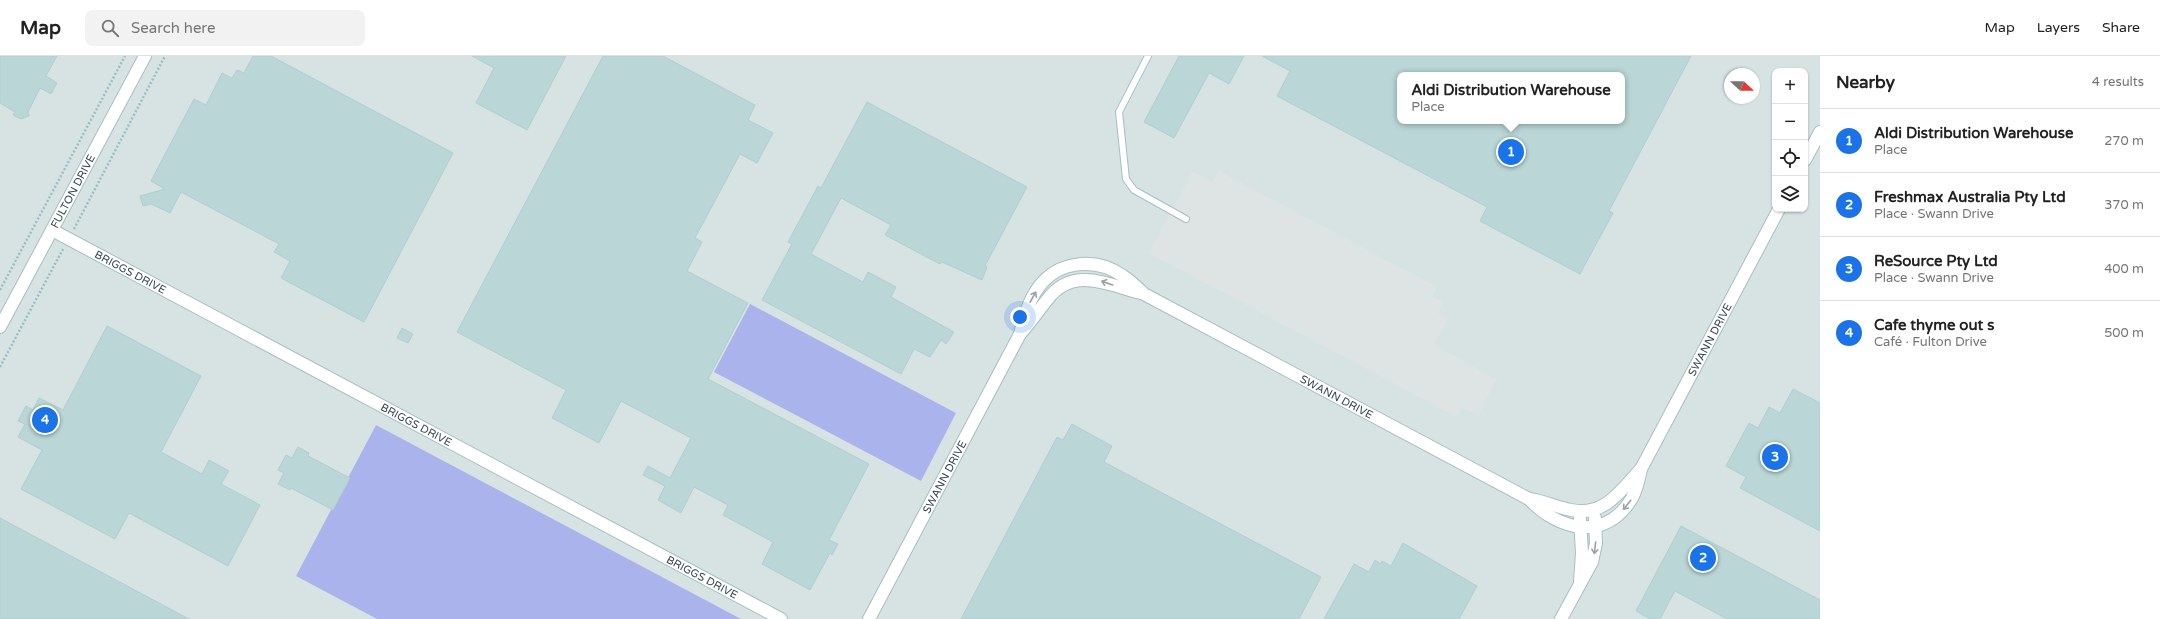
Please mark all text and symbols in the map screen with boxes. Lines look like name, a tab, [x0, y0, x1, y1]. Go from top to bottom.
search box	[85, 10, 365, 46]
text: Map	[20, 17, 61, 39]
icon: search	[99, 17, 121, 39]
text: Search here	[131, 19, 215, 37]
text: Map	[1985, 19, 2015, 36]
text: Layers	[2037, 19, 2080, 36]
text: Share	[2102, 19, 2140, 36]
north arrow	[1724, 68, 1760, 104]
map controls	[1772, 68, 1808, 212]
button: +	[1772, 68, 1808, 104]
popup	[1397, 72, 1625, 124]
text: Nearby	[1836, 72, 1895, 93]
text: 4 results	[2092, 74, 2144, 90]
text: Aldi Distribution Warehouse	[1411, 81, 1611, 99]
text: Place	[1411, 99, 1445, 115]
button: −	[1772, 104, 1808, 140]
text: Aldi Distribution Warehouse	[1874, 124, 2073, 142]
text: 1	[1845, 133, 1853, 149]
text: 270 m	[2104, 133, 2144, 149]
pin: 1	[1498, 137, 1524, 167]
button: locate	[1772, 140, 1808, 176]
text: Place	[1874, 142, 1907, 158]
street label: FULTON DRIVE	[48, 152, 98, 230]
button: layers	[1772, 176, 1808, 212]
text: Freshmax Australia Pty Ltd	[1874, 188, 2066, 206]
text: 2	[1845, 197, 1853, 213]
text: 370 m	[2104, 197, 2144, 213]
text: Place · Swann Drive	[1874, 206, 1994, 222]
street label: BRIGGS DRIVE	[93, 248, 168, 296]
text: ReSource Pty Ltd	[1874, 252, 1998, 270]
text: 3	[1845, 261, 1853, 277]
text: 400 m	[2104, 261, 2144, 277]
text: Place · Swann Drive	[1874, 270, 1994, 286]
one-way arrow	[1101, 279, 1114, 286]
one-way arrow	[1029, 291, 1037, 303]
street label: SWANN DRIVE	[1685, 301, 1734, 378]
your location	[1010, 307, 1030, 327]
text: Cafe thyme out s	[1874, 316, 1994, 334]
text: 4	[1845, 325, 1853, 341]
text: 500 m	[2104, 325, 2144, 341]
text: Café · Fulton Drive	[1874, 334, 1987, 350]
street label: SWANN DRIVE	[1298, 372, 1375, 421]
street label: BRIGGS DRIVE	[379, 400, 454, 449]
pin: 4	[32, 405, 58, 435]
street label: SWANN DRIVE	[920, 438, 969, 515]
pin: 3	[1762, 442, 1788, 472]
one-way arrow	[1623, 499, 1631, 510]
one-way arrow	[1591, 541, 1598, 554]
pin: 2	[1690, 543, 1716, 573]
street label: BRIGGS DRIVE	[664, 553, 740, 601]

